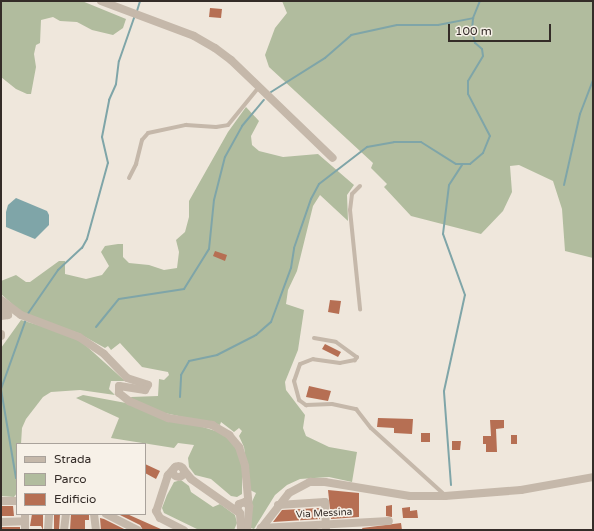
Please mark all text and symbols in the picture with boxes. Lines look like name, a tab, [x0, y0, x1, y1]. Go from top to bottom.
scale bar	[450, 16, 553, 42]
text: 100 m	[455, 24, 492, 38]
legend	[16, 443, 146, 515]
text: Strada	[54, 452, 91, 466]
text: Parco	[54, 472, 87, 486]
text: Edificio	[54, 492, 96, 506]
street label: Via Messina	[295, 507, 353, 521]

